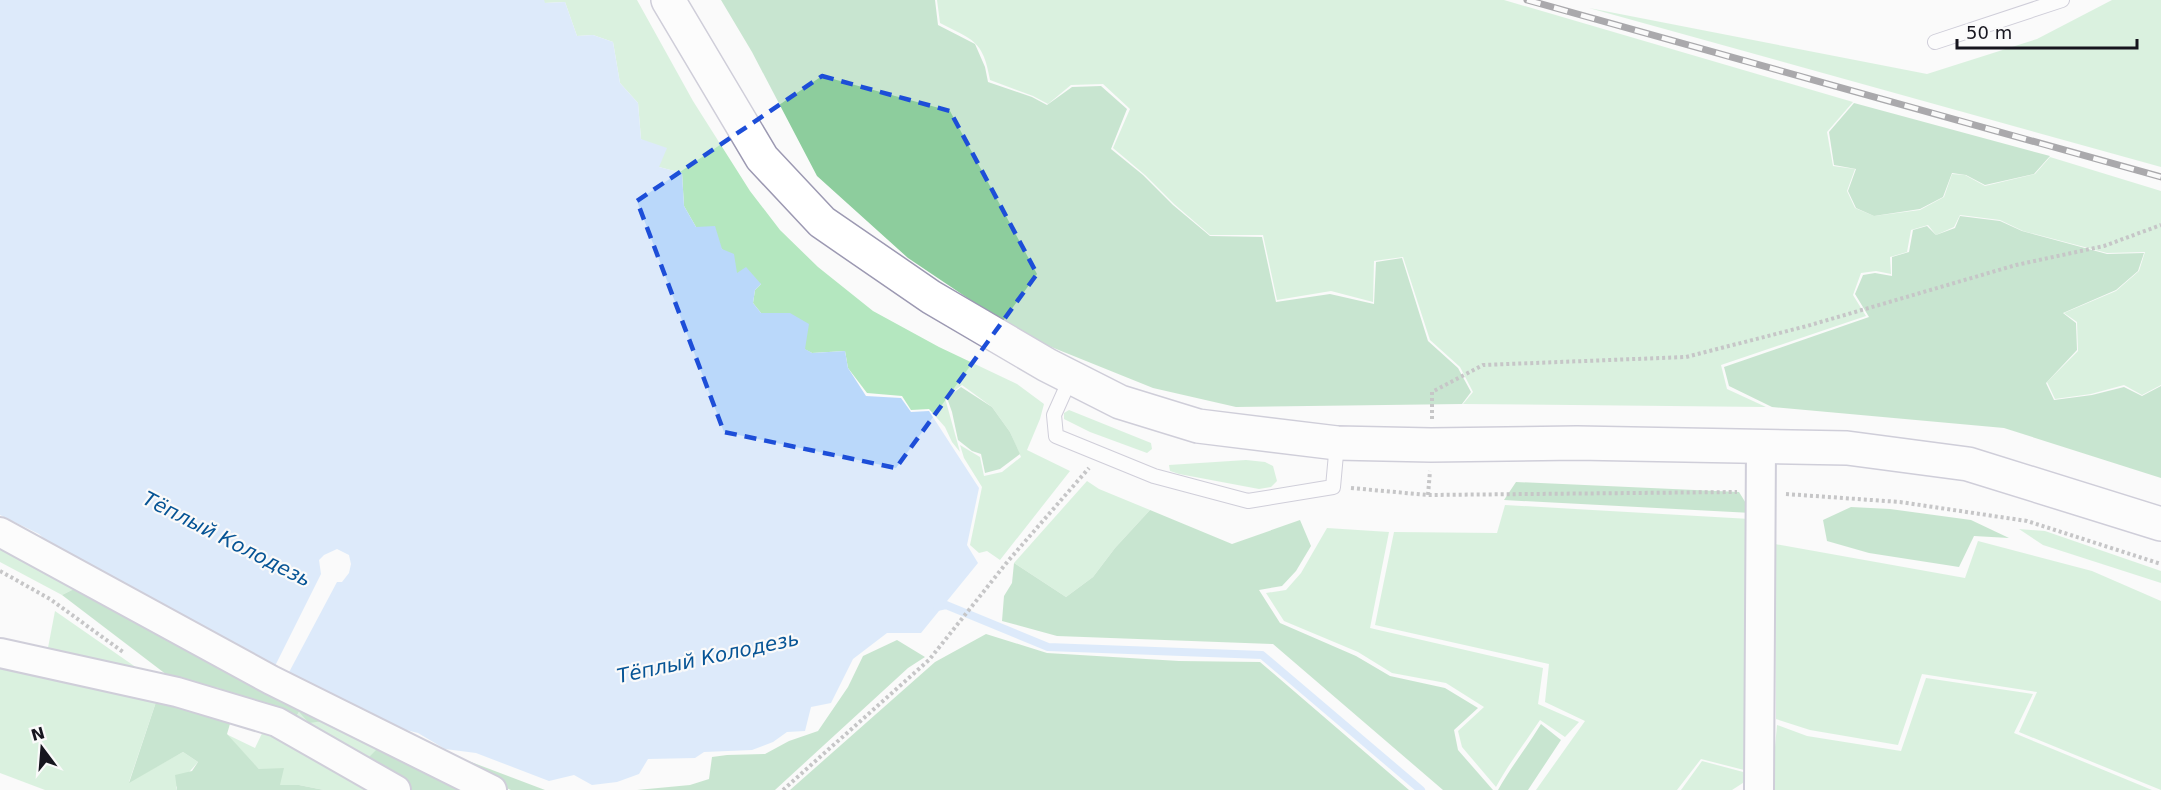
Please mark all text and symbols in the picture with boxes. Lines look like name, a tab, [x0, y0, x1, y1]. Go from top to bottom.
scale bar	[1957, 12, 2137, 50]
text: 50 m	[1966, 22, 2012, 43]
water label: Тёплый Колодезь	[139, 486, 315, 592]
water label: Тёплый Колодезь	[615, 626, 801, 688]
north arrow	[12, 718, 72, 778]
text: N	[29, 723, 47, 745]

